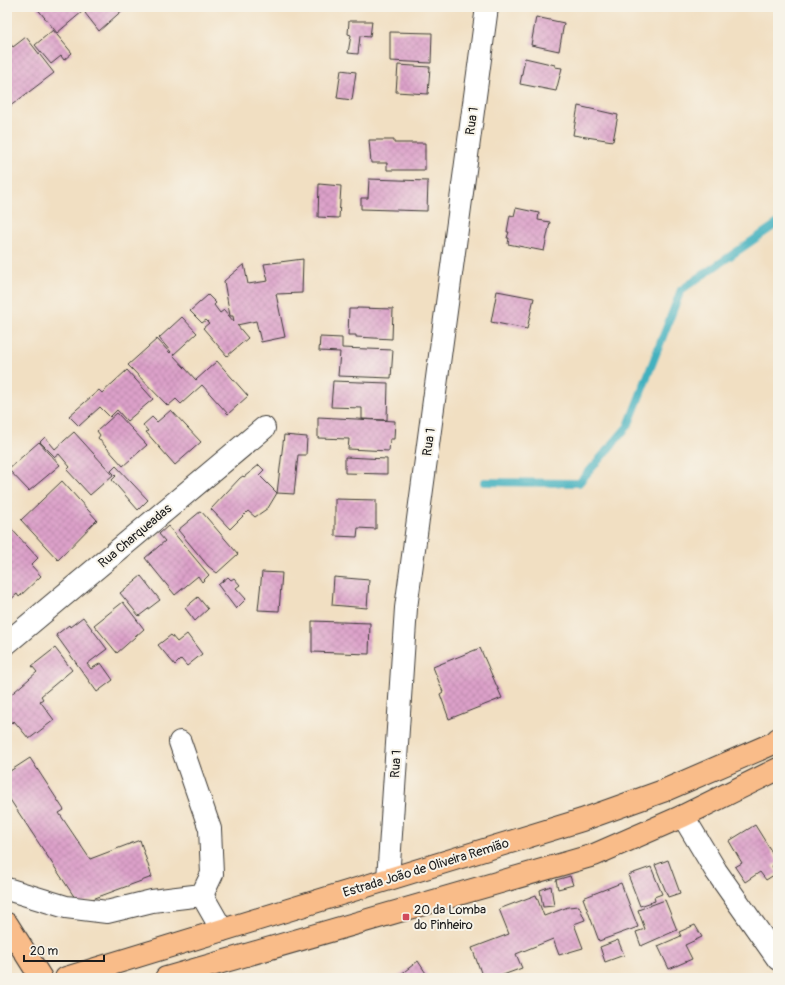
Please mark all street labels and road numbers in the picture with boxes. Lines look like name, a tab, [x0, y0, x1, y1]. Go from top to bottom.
street label: Rua 1	[462, 106, 482, 136]
street label: Rua 1	[419, 427, 439, 457]
street label: Rua Charqueadas	[95, 500, 175, 571]
street label: Rua 1	[387, 749, 405, 779]
street label: Estrada João de Oliveira Remião	[341, 835, 511, 901]

